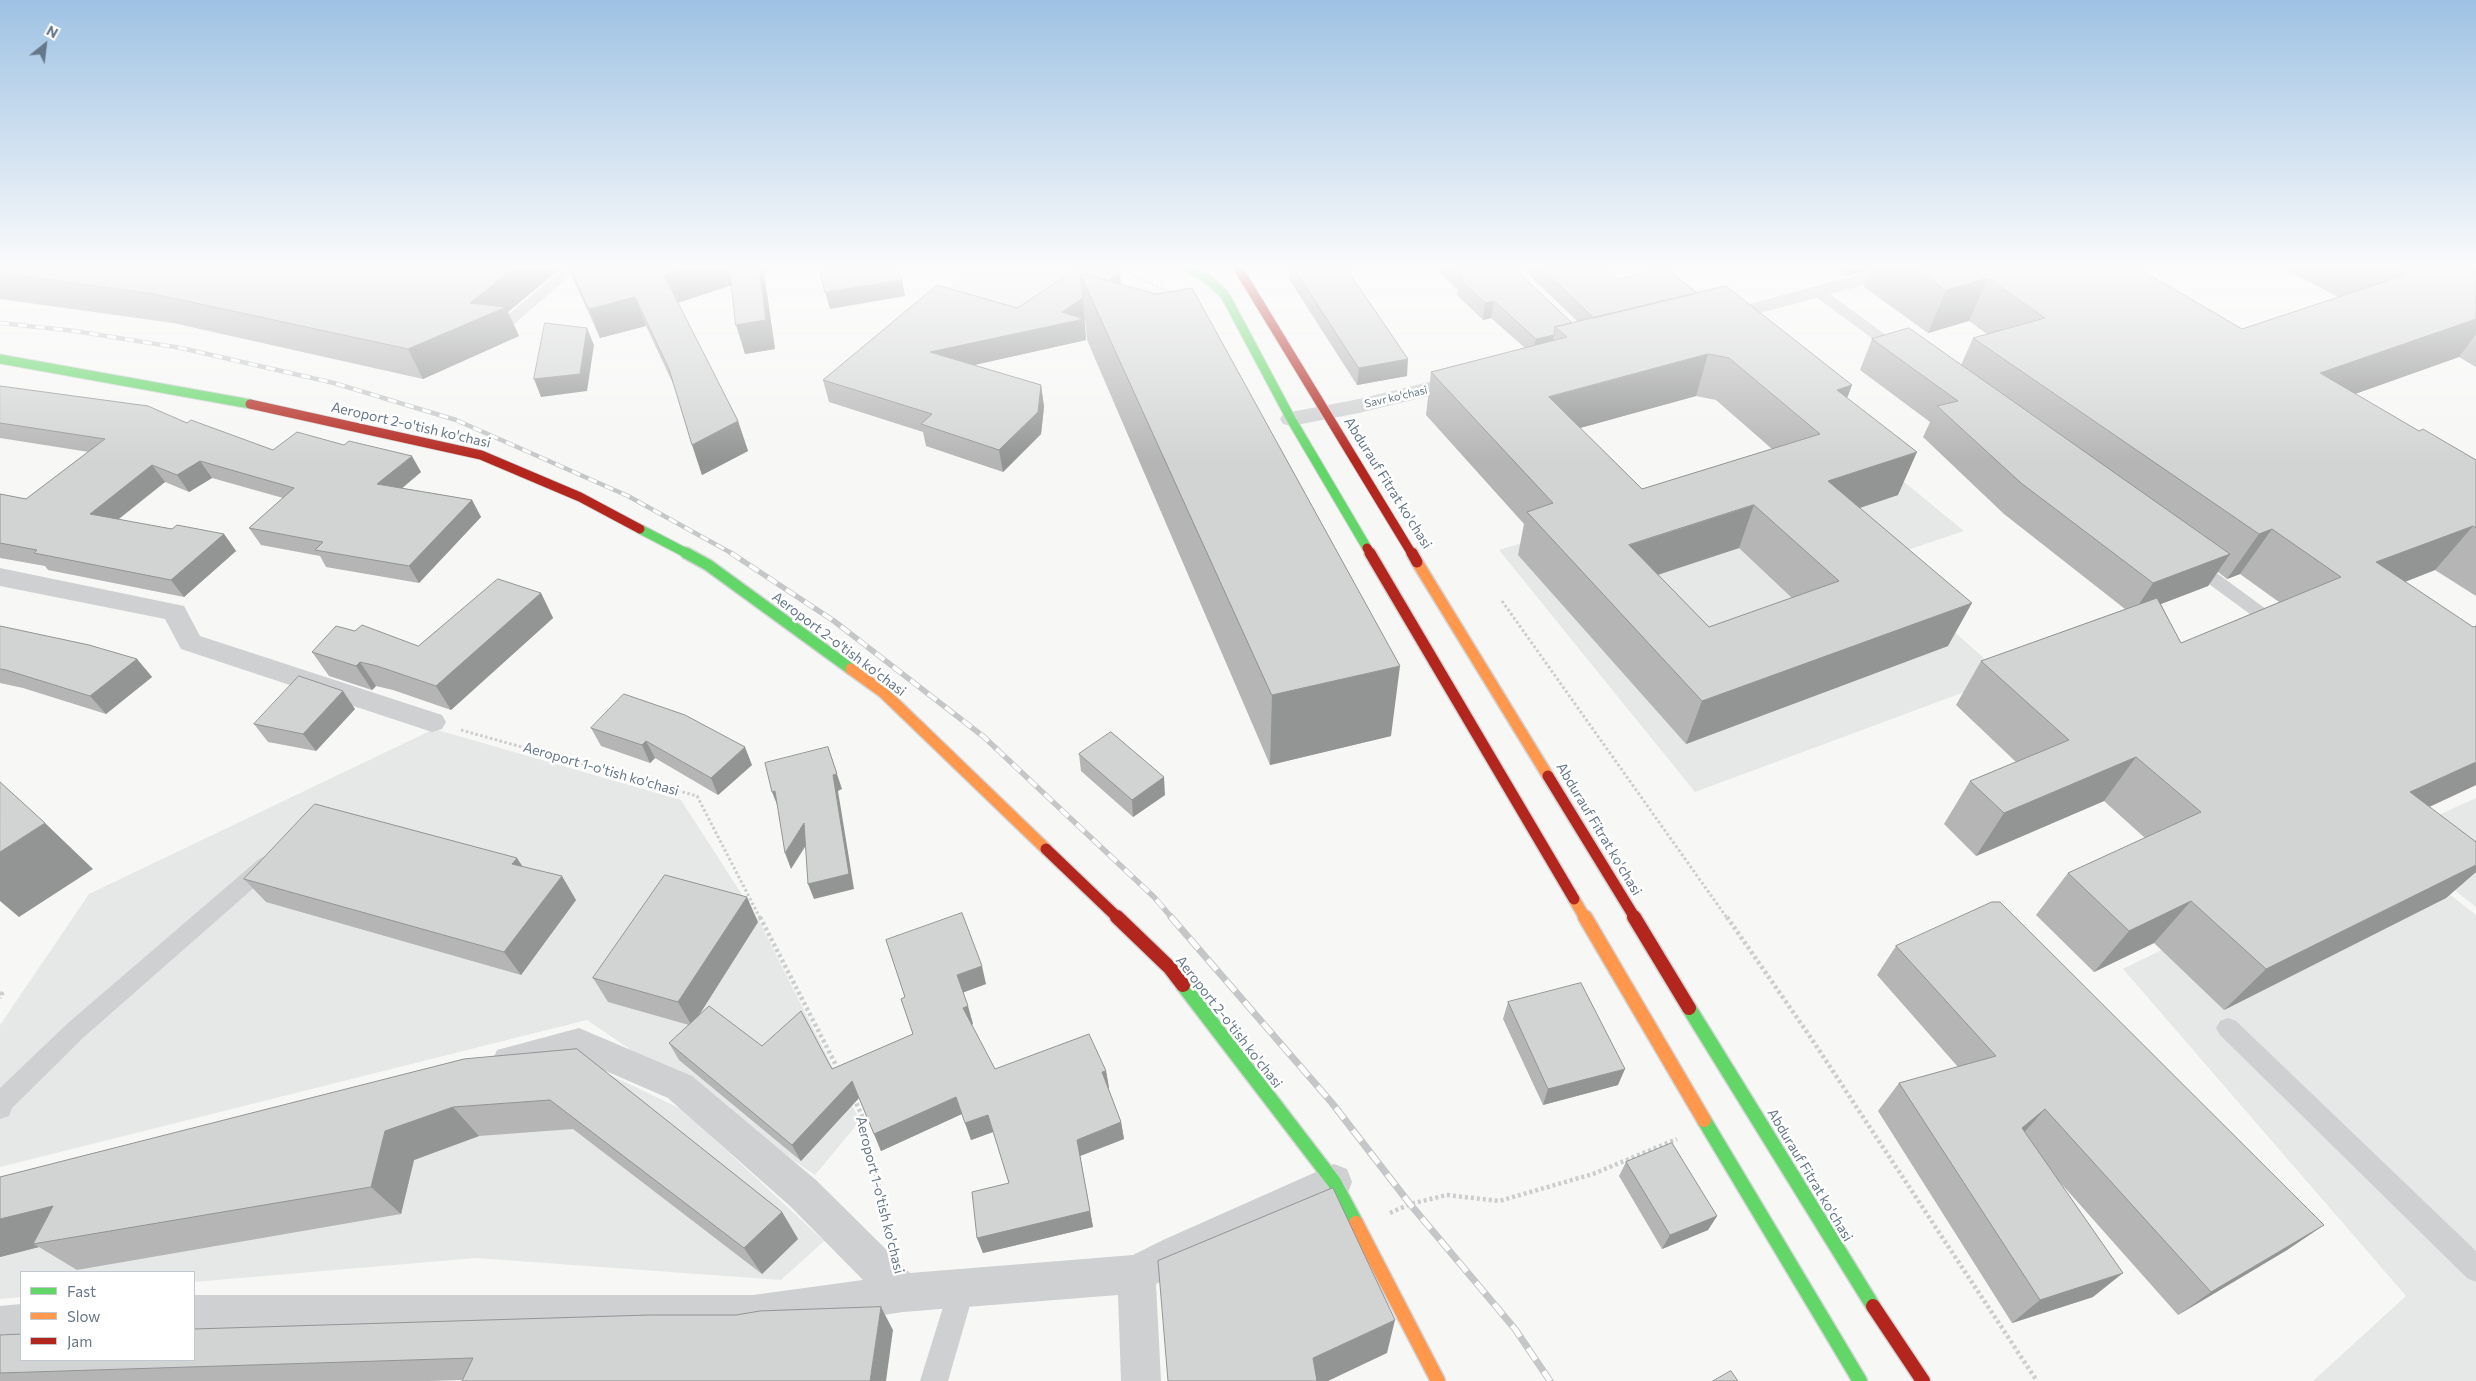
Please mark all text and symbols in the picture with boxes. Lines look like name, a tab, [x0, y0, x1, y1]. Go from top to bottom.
north arrow	[20, 20, 70, 70]
text: N	[44, 21, 61, 41]
street label: Savr ko'chasi	[1363, 383, 1429, 411]
street label: Aeroport 2-o'tish ko'chasi	[330, 398, 492, 452]
street label: Abdurauf Fitrat ko'chasi	[1341, 414, 1435, 552]
street label: Aeroport 2-o'tish ko'chasi	[769, 588, 909, 700]
street label: Aeroport 1-o'tish ko'chasi	[521, 739, 681, 799]
street label: Abdurauf Fitrat ko'chasi	[1553, 760, 1645, 898]
street label: Aeroport 2-o'tish ko'chasi	[1172, 953, 1286, 1091]
street label: Abdurauf Fitrat ko'chasi	[1764, 1106, 1856, 1244]
street label: Aeroport 1-o'tish ko'chasi	[852, 1115, 908, 1275]
legend	[20, 1271, 195, 1361]
text: Fast	[67, 1282, 96, 1300]
text: Slow	[67, 1307, 100, 1325]
text: Jam	[67, 1332, 92, 1350]

